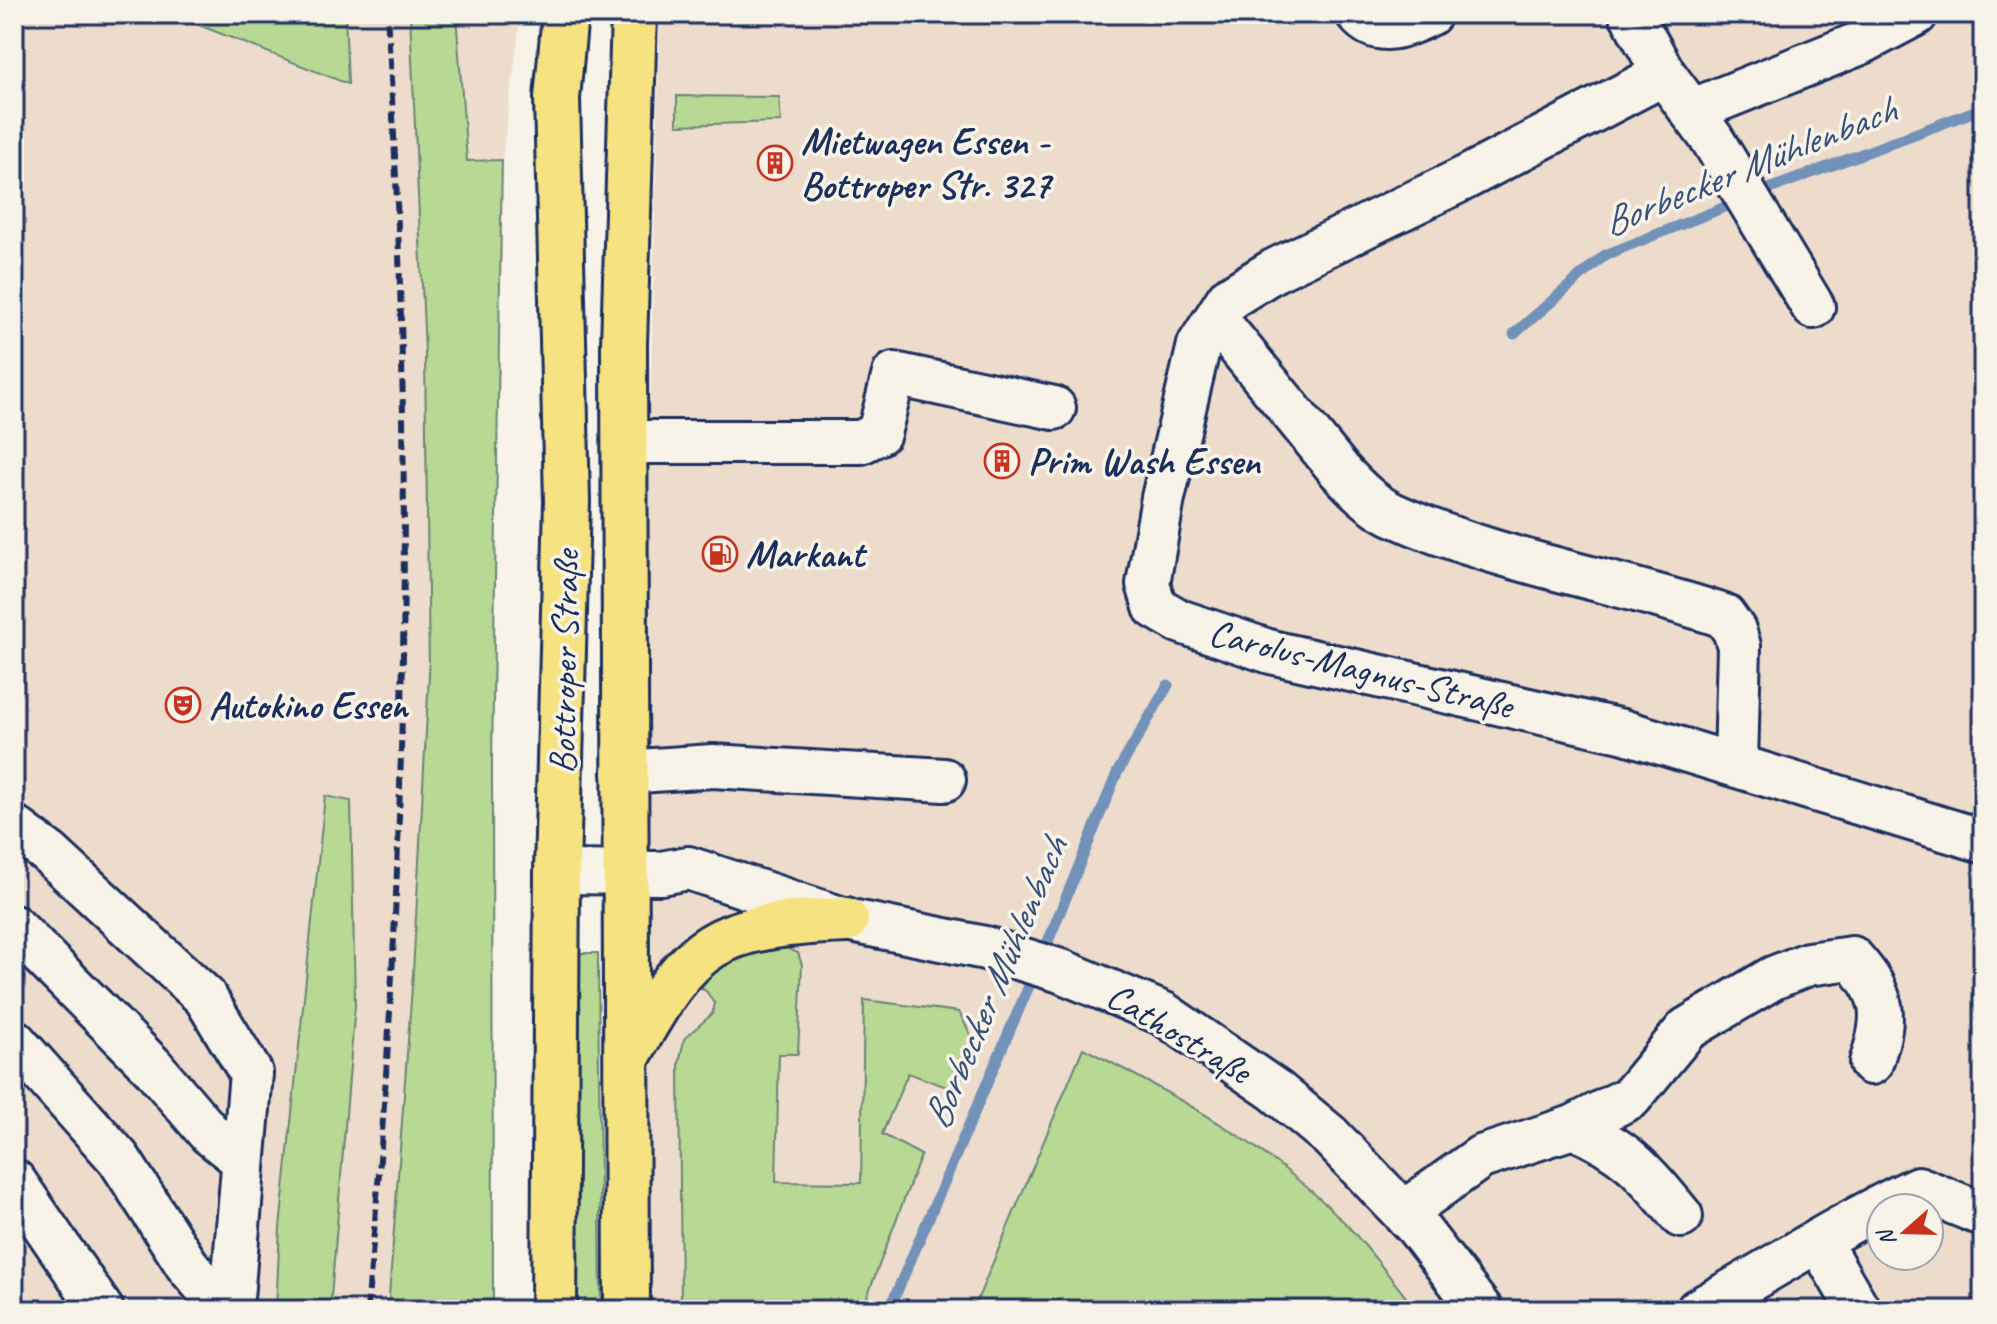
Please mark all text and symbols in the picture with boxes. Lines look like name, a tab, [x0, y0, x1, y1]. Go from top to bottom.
water label: Borbecker Mühlenbach	[1595, 83, 1906, 248]
place label: Mietwagen Essen - Bottroper Str. 327	[801, 118, 1054, 209]
building icon: Mietwagen Essen - Bottroper Str. 327	[756, 144, 794, 182]
place label: Prim Wash Essen	[1028, 438, 1262, 485]
building icon: Prim Wash Essen	[983, 442, 1021, 480]
place label: Markant	[746, 531, 868, 578]
fuel station icon: Markant	[701, 535, 739, 573]
street label: Bottroper Straße	[539, 547, 589, 774]
street label: Carolus-Magnus-Straße	[1204, 609, 1520, 730]
place label: Autokino Essen	[209, 682, 410, 729]
theatre icon: Autokino Essen	[164, 686, 202, 724]
water label: Borbecker Mühlenbach	[911, 827, 1080, 1136]
street label: Cathostraße	[1098, 972, 1262, 1096]
north arrow	[1865, 1192, 1945, 1272]
text: N	[1871, 1224, 1903, 1250]

